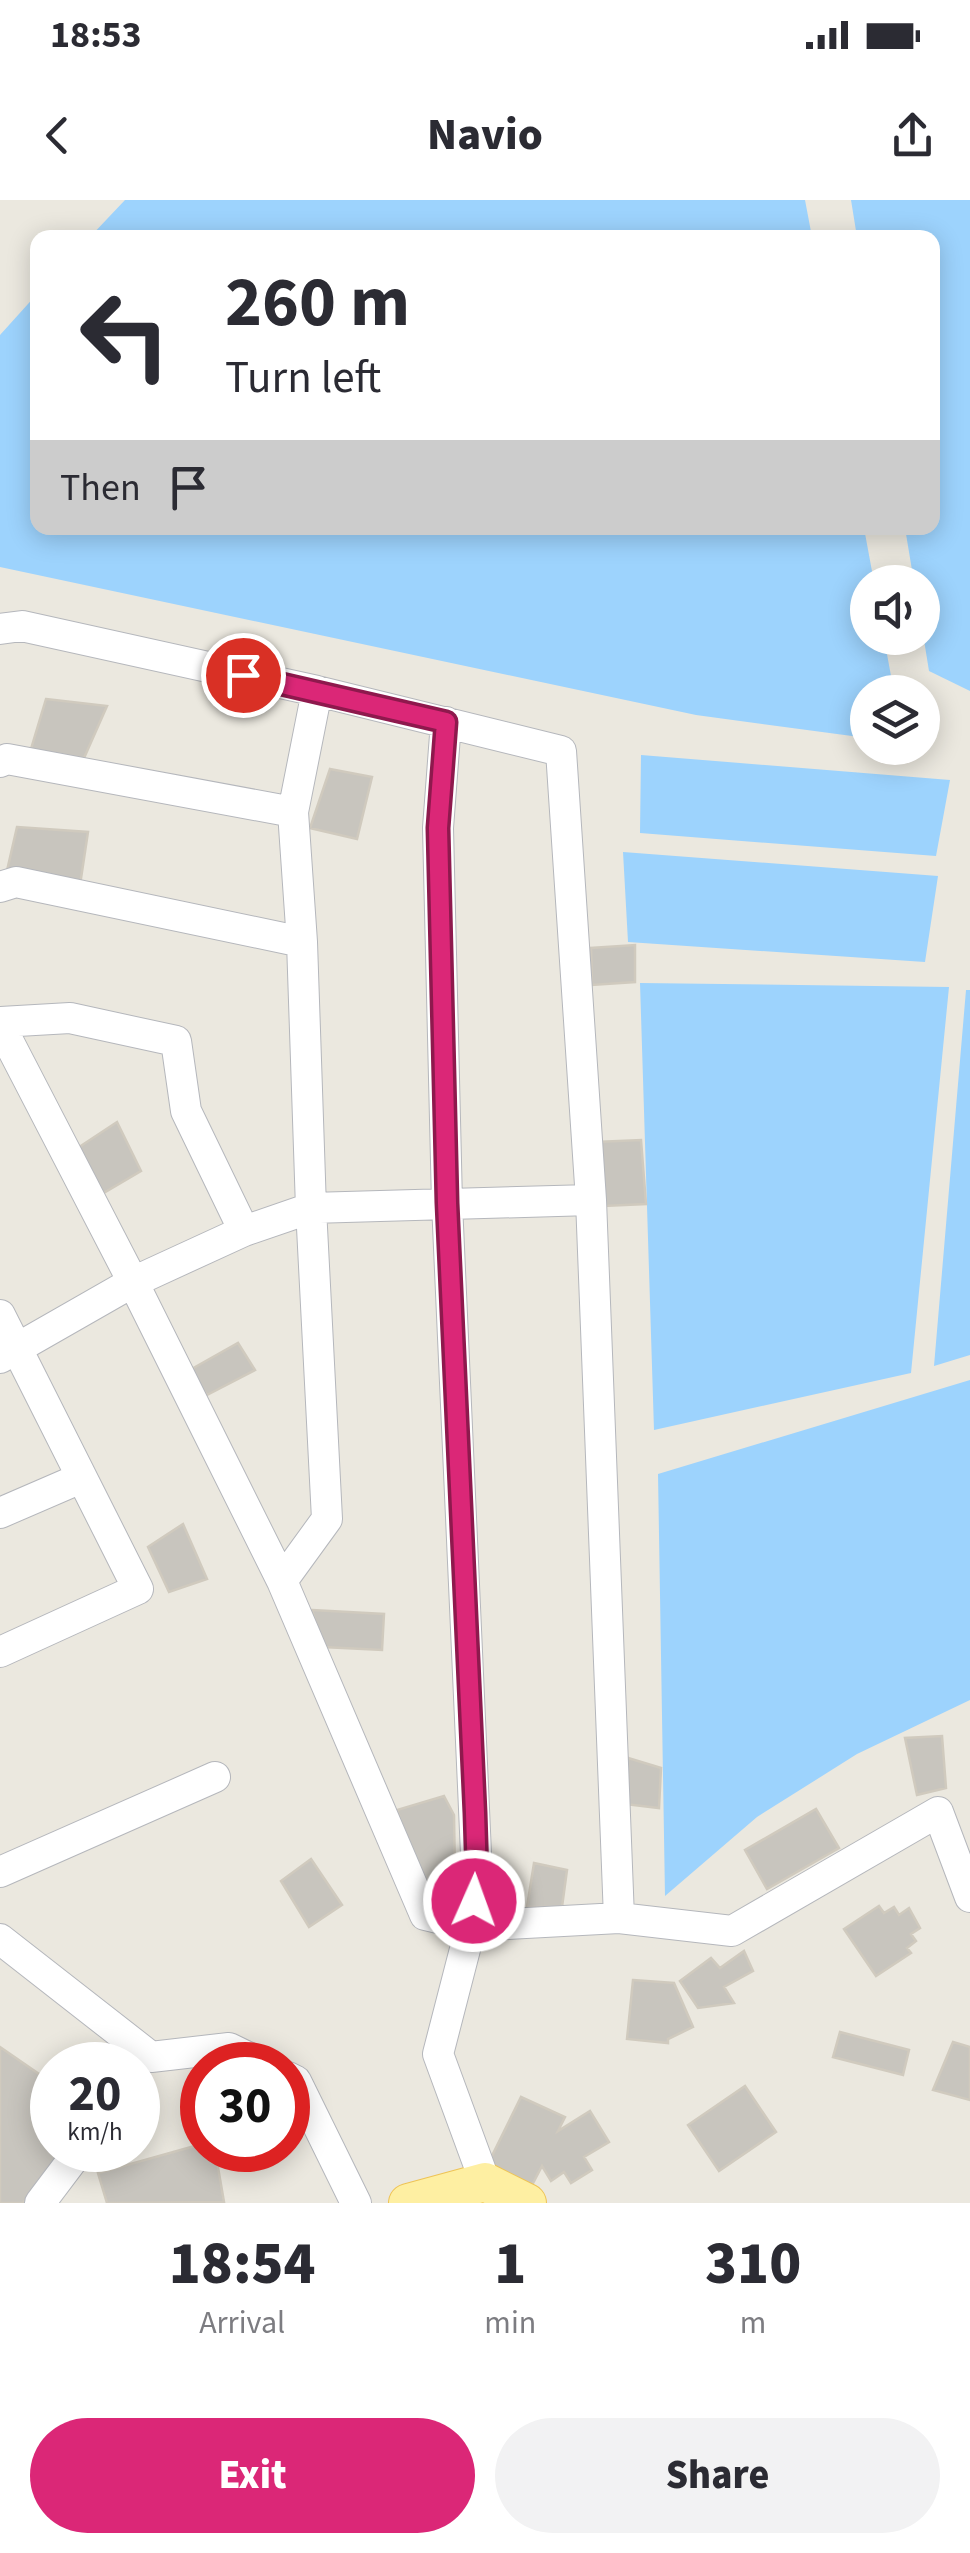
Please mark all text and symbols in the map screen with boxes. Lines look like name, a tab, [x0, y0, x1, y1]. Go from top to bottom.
text: 18:53	[50, 8, 142, 62]
text: Navio	[427, 103, 543, 167]
icon: back	[30, 108, 85, 163]
icon: share	[885, 108, 940, 163]
text: 260 m	[225, 253, 410, 353]
icon: left	[60, 270, 190, 400]
text: Turn left	[225, 346, 381, 410]
icon: arrive	[161, 460, 216, 515]
text: Then	[60, 461, 141, 515]
map controls	[850, 565, 940, 765]
button: sound	[850, 565, 940, 655]
pin	[201, 633, 286, 718]
icon: arrive	[216, 648, 271, 703]
button: layers	[850, 675, 940, 765]
position arrow	[422, 1849, 526, 1953]
speed limit sign: 30	[180, 2042, 310, 2172]
text: 20	[69, 2059, 121, 2130]
text: km/h	[67, 2114, 123, 2150]
text: 18:54	[169, 2222, 316, 2307]
text: 1	[494, 2222, 526, 2307]
text: 310	[705, 2222, 801, 2307]
text: Arrival	[199, 2300, 285, 2346]
text: min	[484, 2300, 536, 2346]
text: m	[740, 2300, 766, 2346]
button: Exit	[30, 2418, 475, 2533]
button: Share	[495, 2418, 940, 2533]

